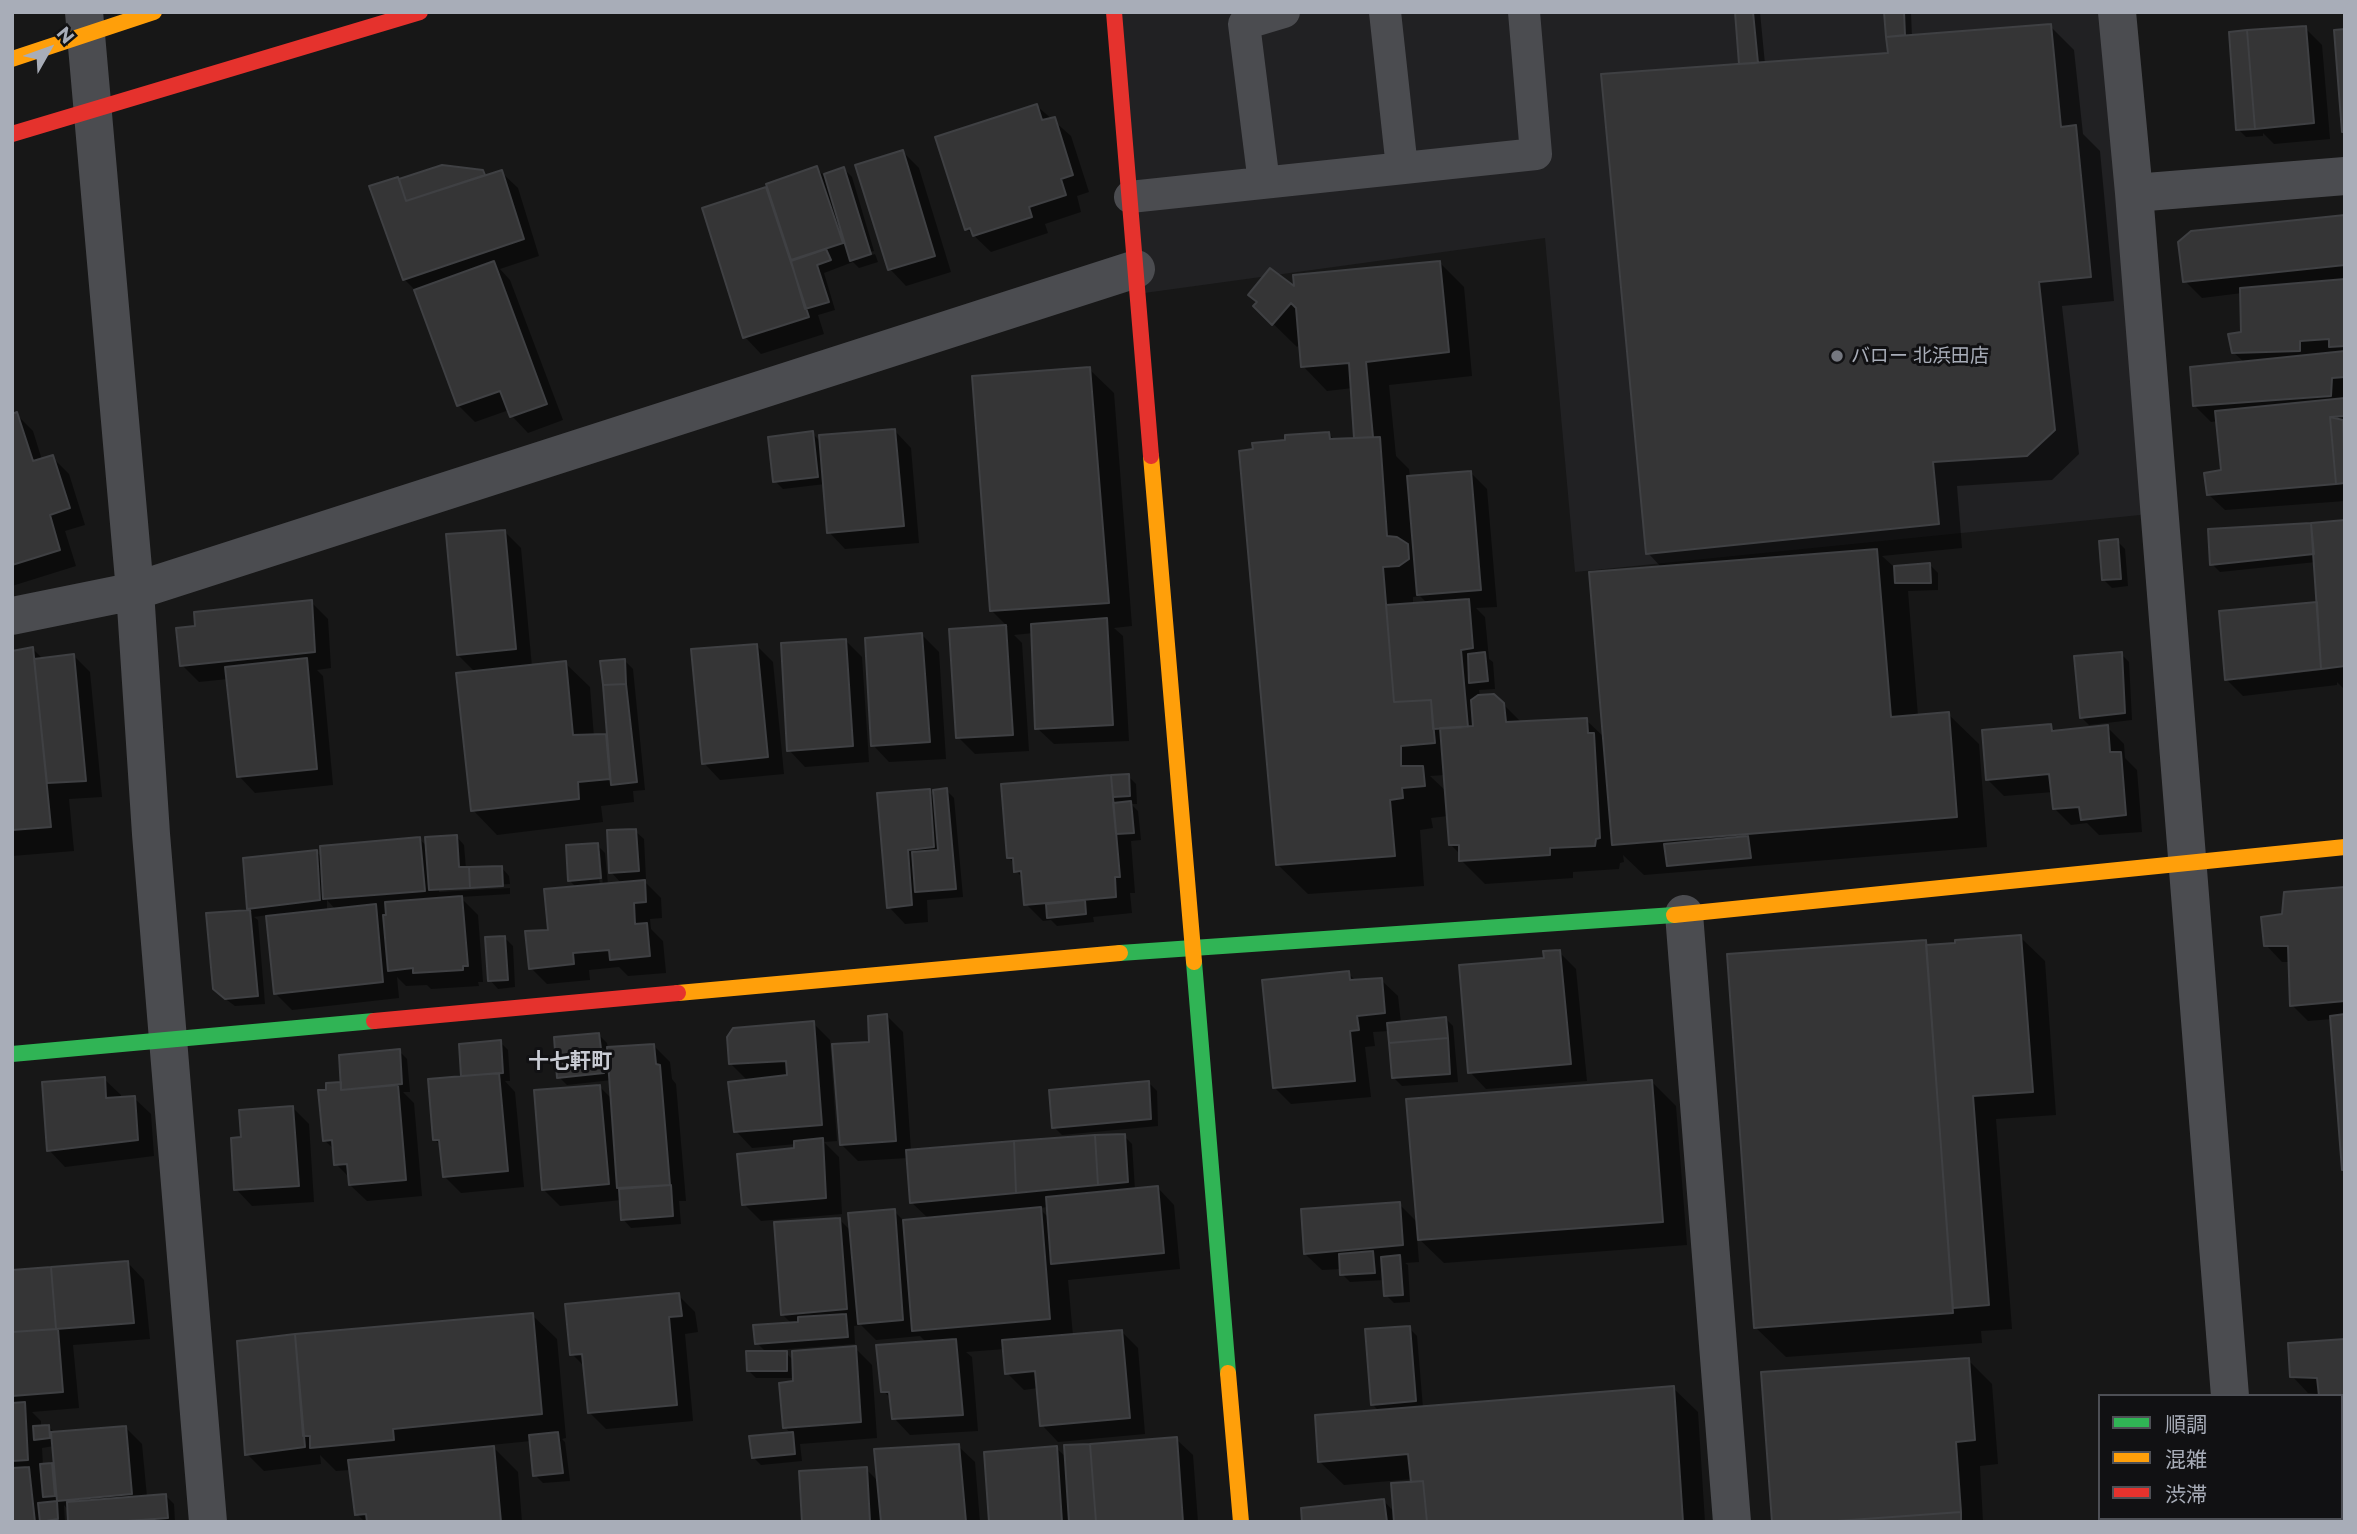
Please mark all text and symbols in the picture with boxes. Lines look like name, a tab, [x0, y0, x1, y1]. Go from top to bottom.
north arrow	[14, 14, 84, 84]
text: N	[52, 22, 79, 48]
place label: バロー 北浜田店	[1851, 345, 1989, 367]
marker: バロー 北浜田店	[1829, 348, 1845, 364]
district label: 十七軒町	[528, 1049, 612, 1075]
legend	[2098, 1394, 2343, 1520]
text: 順調	[2165, 1412, 2207, 1437]
text: 混雑	[2165, 1447, 2207, 1472]
text: 渋滞	[2165, 1482, 2207, 1507]

